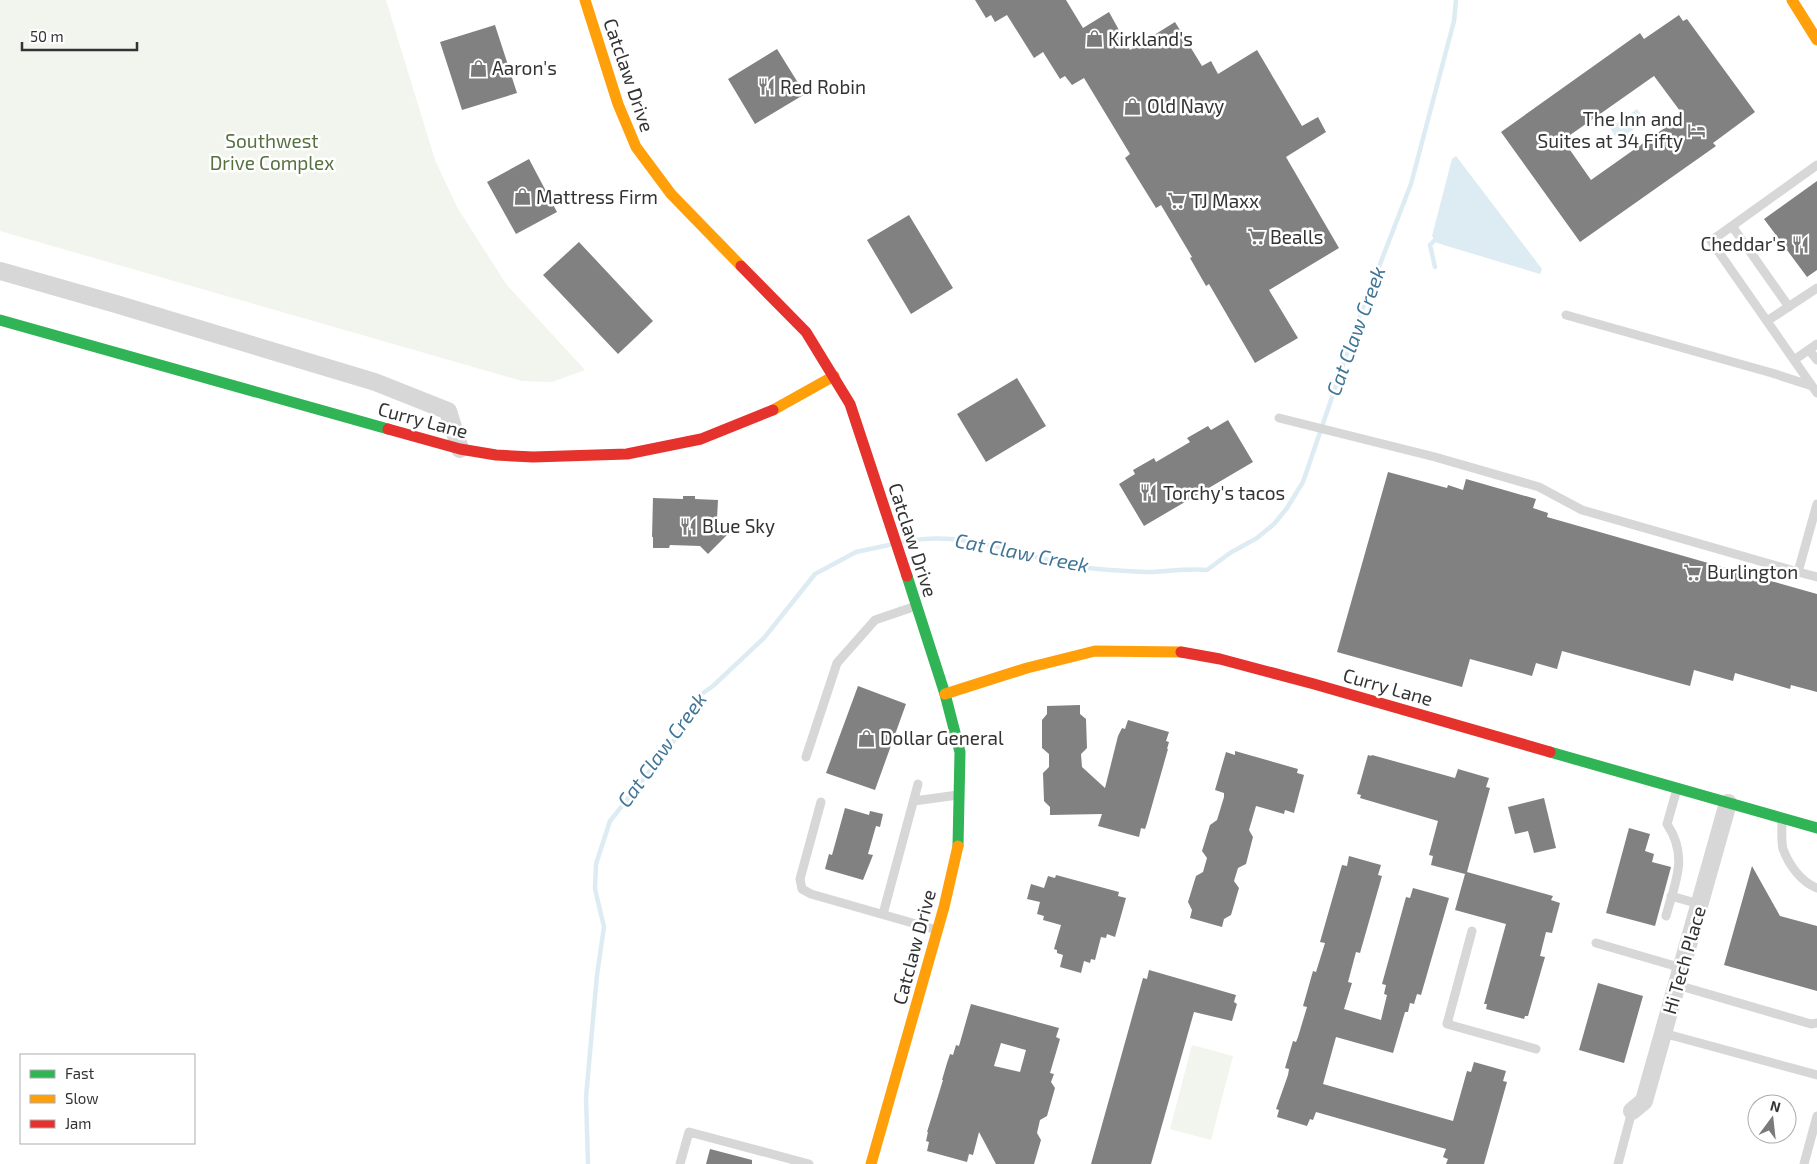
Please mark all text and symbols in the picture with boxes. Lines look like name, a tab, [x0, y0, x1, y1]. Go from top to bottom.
street label: Catclaw Drive	[599, 15, 660, 135]
scale bar	[22, 20, 138, 52]
text: 50 m	[30, 27, 64, 45]
place label: Kirkland's	[1108, 27, 1193, 50]
shop icon: Kirkland's	[1084, 29, 1104, 49]
place label: Aaron's	[492, 56, 557, 79]
shop icon: Aaron's	[468, 58, 488, 78]
place label: Red Robin	[780, 75, 866, 98]
restaurant icon: Red Robin	[756, 77, 776, 97]
place label: Old Navy	[1147, 94, 1224, 117]
shop icon: Old Navy	[1123, 96, 1143, 116]
place label: The Inn and Suites at 34 Fifty	[1538, 107, 1683, 152]
hotel icon: The Inn and Suites at 34 Fifty	[1687, 120, 1707, 140]
park label: Southwest Drive Complex	[210, 129, 334, 174]
place label: Mattress Firm	[536, 185, 658, 208]
shop icon: Mattress Firm	[512, 187, 532, 207]
place label: TJ Maxx	[1191, 189, 1259, 212]
supermarket icon: TJ Maxx	[1167, 191, 1187, 211]
place label: Bealls	[1270, 225, 1323, 248]
supermarket icon: Bealls	[1246, 227, 1266, 247]
place label: Cheddar's	[1700, 232, 1786, 255]
restaurant icon: Cheddar's	[1790, 234, 1810, 254]
water label: Cat Claw Creek	[1321, 263, 1390, 399]
street label: Curry Lane	[376, 396, 471, 443]
street label: Catclaw Drive	[884, 480, 943, 600]
place label: Torchy's tacos	[1163, 481, 1285, 504]
restaurant icon: Torchy's tacos	[1139, 483, 1159, 503]
place label: Blue Sky	[702, 514, 775, 537]
restaurant icon: Blue Sky	[678, 516, 698, 536]
water label: Cat Claw Creek	[953, 527, 1091, 577]
place label: Burlington	[1707, 560, 1798, 583]
supermarket icon: Burlington	[1683, 562, 1703, 582]
street label: Curry Lane	[1341, 663, 1436, 710]
water label: Cat Claw Creek	[612, 687, 711, 811]
place label: Dollar General	[880, 726, 1004, 749]
shop icon: Dollar General	[856, 728, 876, 748]
street label: Catclaw Drive	[887, 887, 940, 1007]
street label: Hi Tech Place	[1657, 903, 1710, 1017]
legend	[20, 1054, 195, 1144]
text: Fast	[65, 1064, 95, 1082]
text: Slow	[65, 1089, 99, 1107]
north arrow	[1747, 1094, 1797, 1144]
text: N	[1768, 1096, 1783, 1115]
text: Jam	[65, 1114, 91, 1132]

